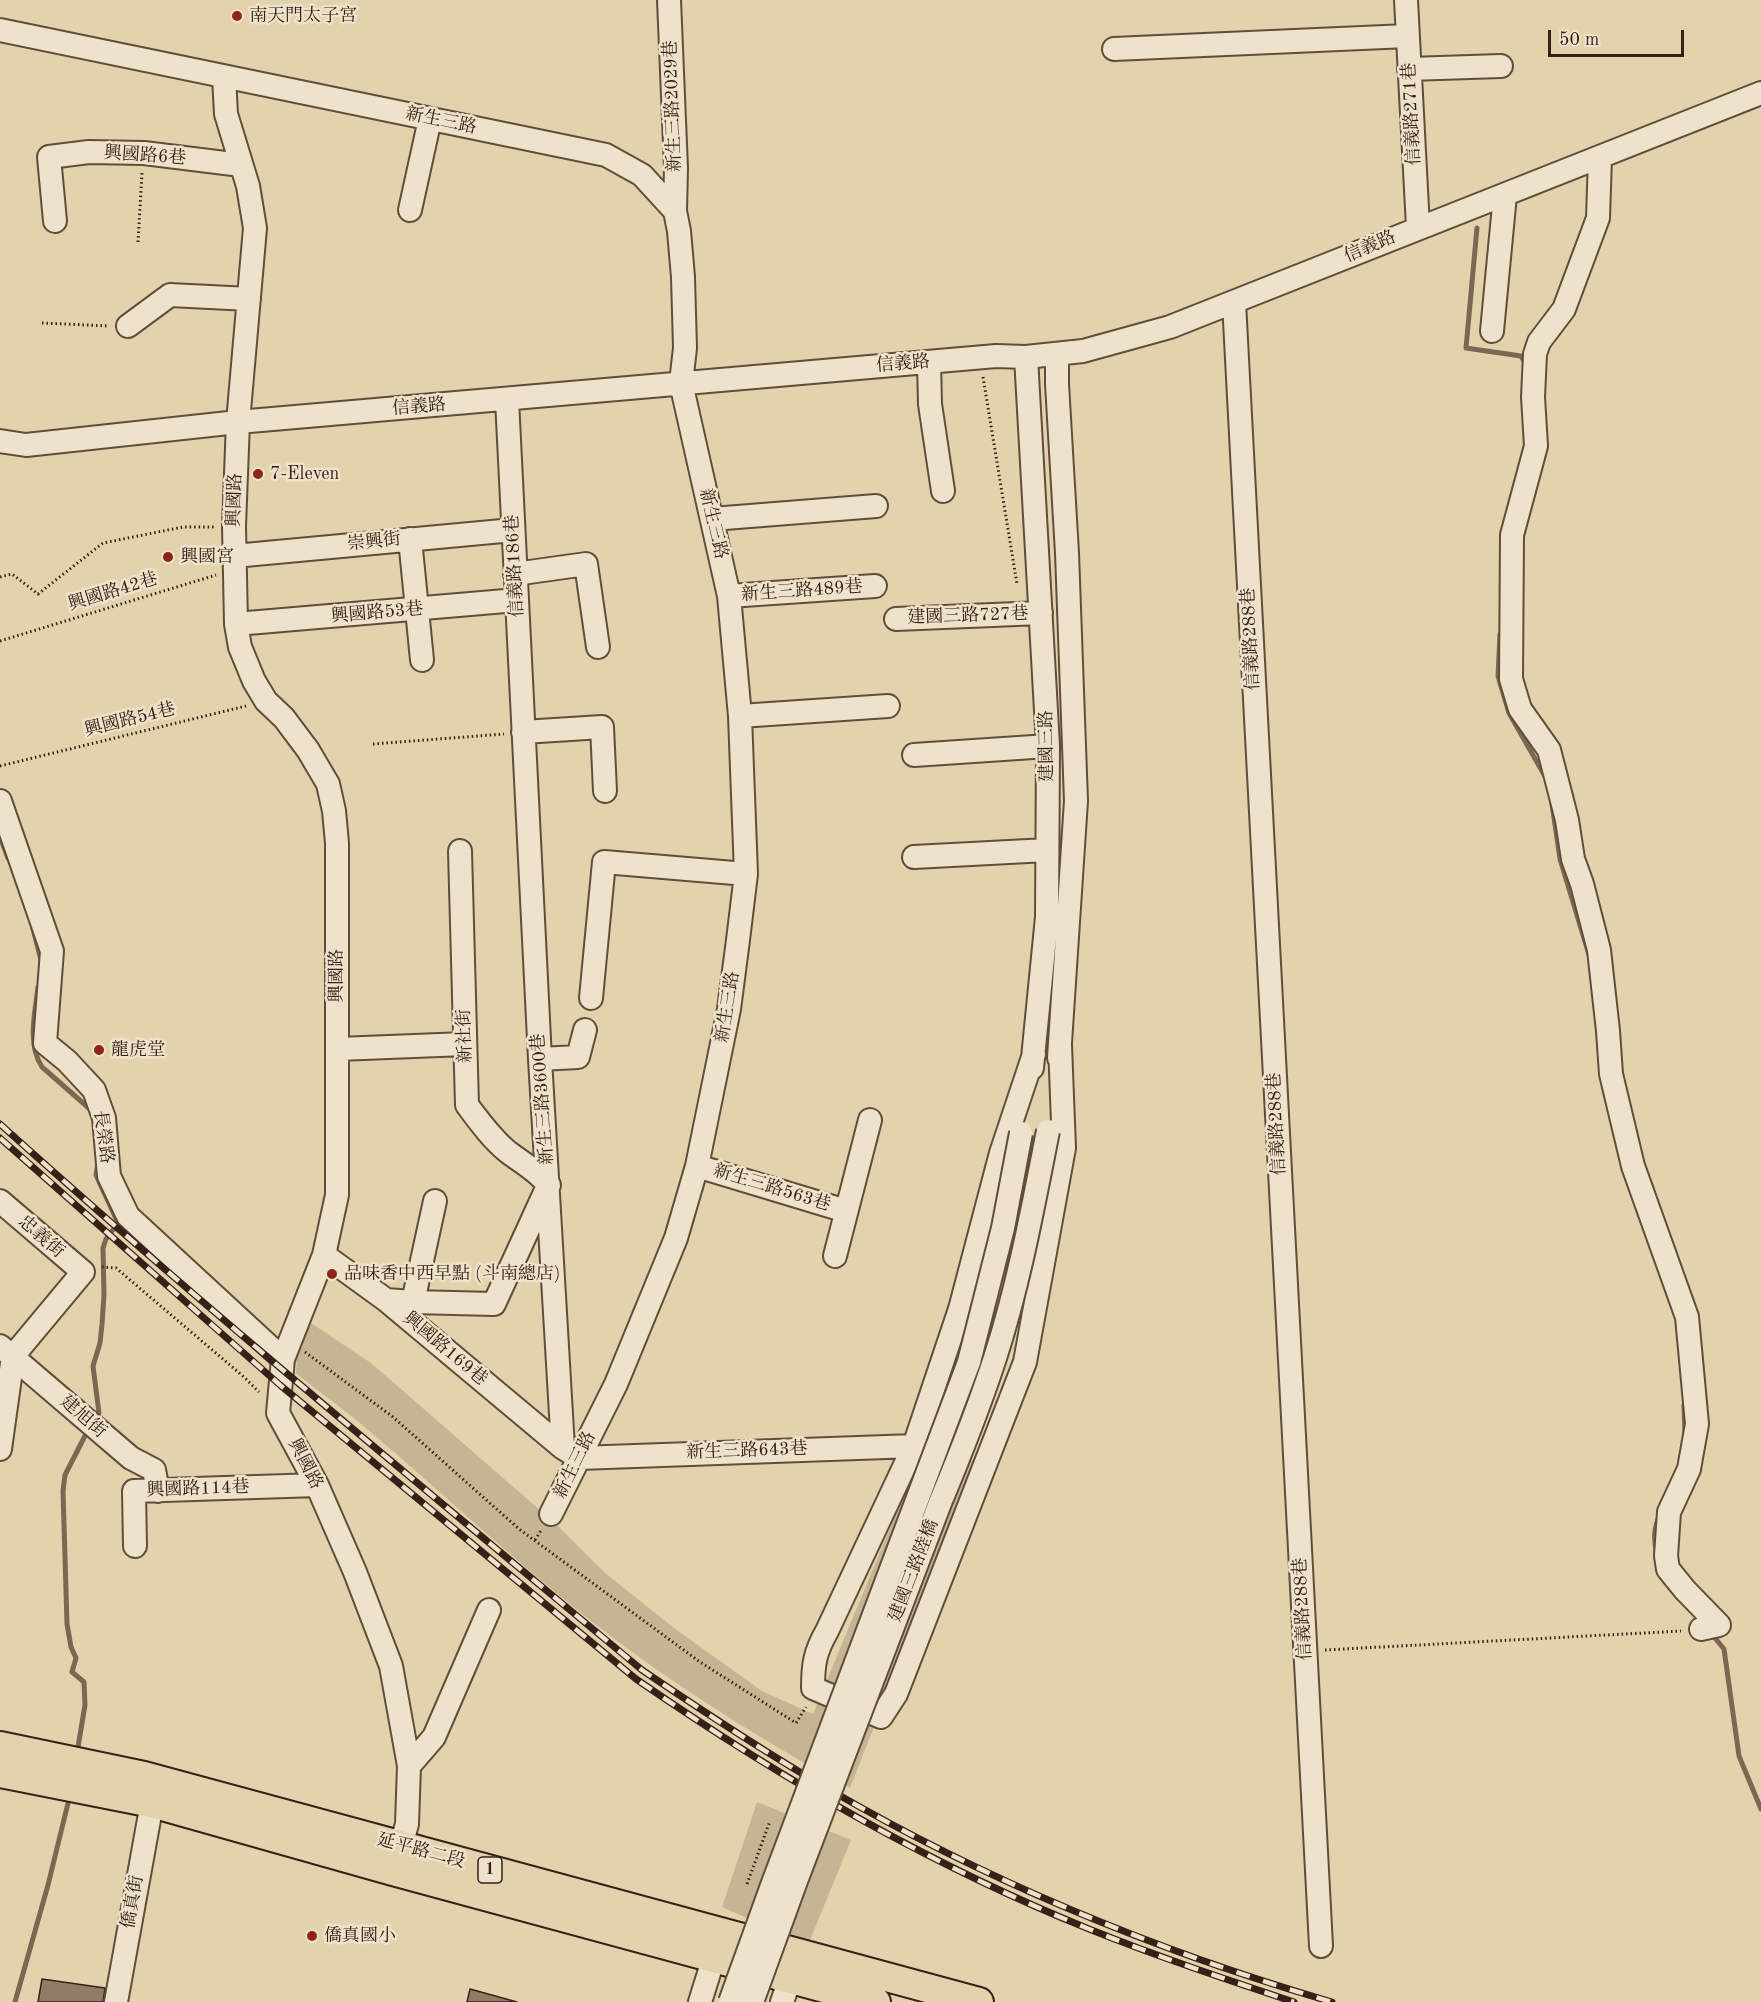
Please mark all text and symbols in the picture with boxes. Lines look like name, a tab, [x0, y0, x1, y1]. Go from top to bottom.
place label: 南天門太子宮	[249, 5, 357, 27]
marker: 南天門太子宮	[230, 9, 244, 23]
scale bar	[1551, 18, 1688, 56]
text: 50 m	[1559, 31, 1599, 49]
street label: 新生三路2029巷	[660, 40, 686, 172]
street label: 信義路271巷	[1399, 62, 1425, 166]
street label: 新生三路	[404, 103, 478, 139]
street label: 興國路6巷	[103, 142, 187, 170]
street label: 信義路	[1341, 227, 1399, 267]
street label: 信義路	[875, 351, 931, 377]
street label: 信義路	[391, 394, 447, 420]
place label: 7-Eleven	[270, 463, 339, 485]
marker: 7-Eleven	[251, 467, 265, 481]
street label: 興國路	[223, 473, 247, 527]
street label: 新生三路	[694, 486, 732, 562]
street label: 信義路186巷	[502, 514, 528, 618]
street label: 崇興街	[346, 528, 402, 556]
place label: 興國宮	[180, 546, 234, 568]
marker: 興國宮	[161, 550, 175, 564]
street label: 興國路42巷	[65, 568, 161, 616]
street label: 新生三路489巷	[741, 576, 863, 606]
street label: 信義路288巷	[1238, 587, 1264, 691]
street label: 興國路53巷	[330, 598, 424, 628]
street label: 建國三路727巷	[907, 603, 1029, 629]
street label: 興國路54巷	[82, 698, 178, 742]
street label: 建國三路	[1036, 710, 1058, 782]
street label: 興國路	[326, 949, 348, 1003]
street label: 新生三路	[712, 970, 744, 1044]
street label: 新社街	[453, 1009, 477, 1063]
street label: 新生三路3600巷	[528, 1033, 558, 1165]
place label: 龍虎堂	[111, 1039, 165, 1061]
marker: 龍虎堂	[92, 1043, 106, 1057]
street label: 信義路288巷	[1264, 1072, 1290, 1176]
street label: 長榮路	[89, 1109, 117, 1165]
street label: 新生三路563巷	[711, 1160, 833, 1216]
street label: 忠義街	[14, 1211, 68, 1263]
place label: 品味香中西早點 (斗南總店)	[344, 1263, 560, 1285]
marker: 品味香中西早點 (斗南總店)	[325, 1267, 339, 1281]
street label: 興國路169巷	[398, 1308, 492, 1390]
street label: 建旭街	[56, 1391, 110, 1443]
street label: 新生三路	[550, 1428, 600, 1502]
street label: 興國路	[283, 1435, 327, 1493]
street label: 新生三路643巷	[686, 1438, 808, 1464]
street label: 興國路114巷	[146, 1476, 250, 1502]
street label: 建國三路陸橋	[885, 1517, 943, 1625]
street label: 信義路288巷	[1290, 1557, 1316, 1661]
street label: 延平路二段	[375, 1829, 467, 1873]
road number: 1	[478, 1857, 502, 1883]
street label: 僑真街	[118, 1874, 148, 1930]
place label: 僑真國小	[324, 1925, 396, 1947]
marker: 僑真國小	[305, 1929, 319, 1943]

